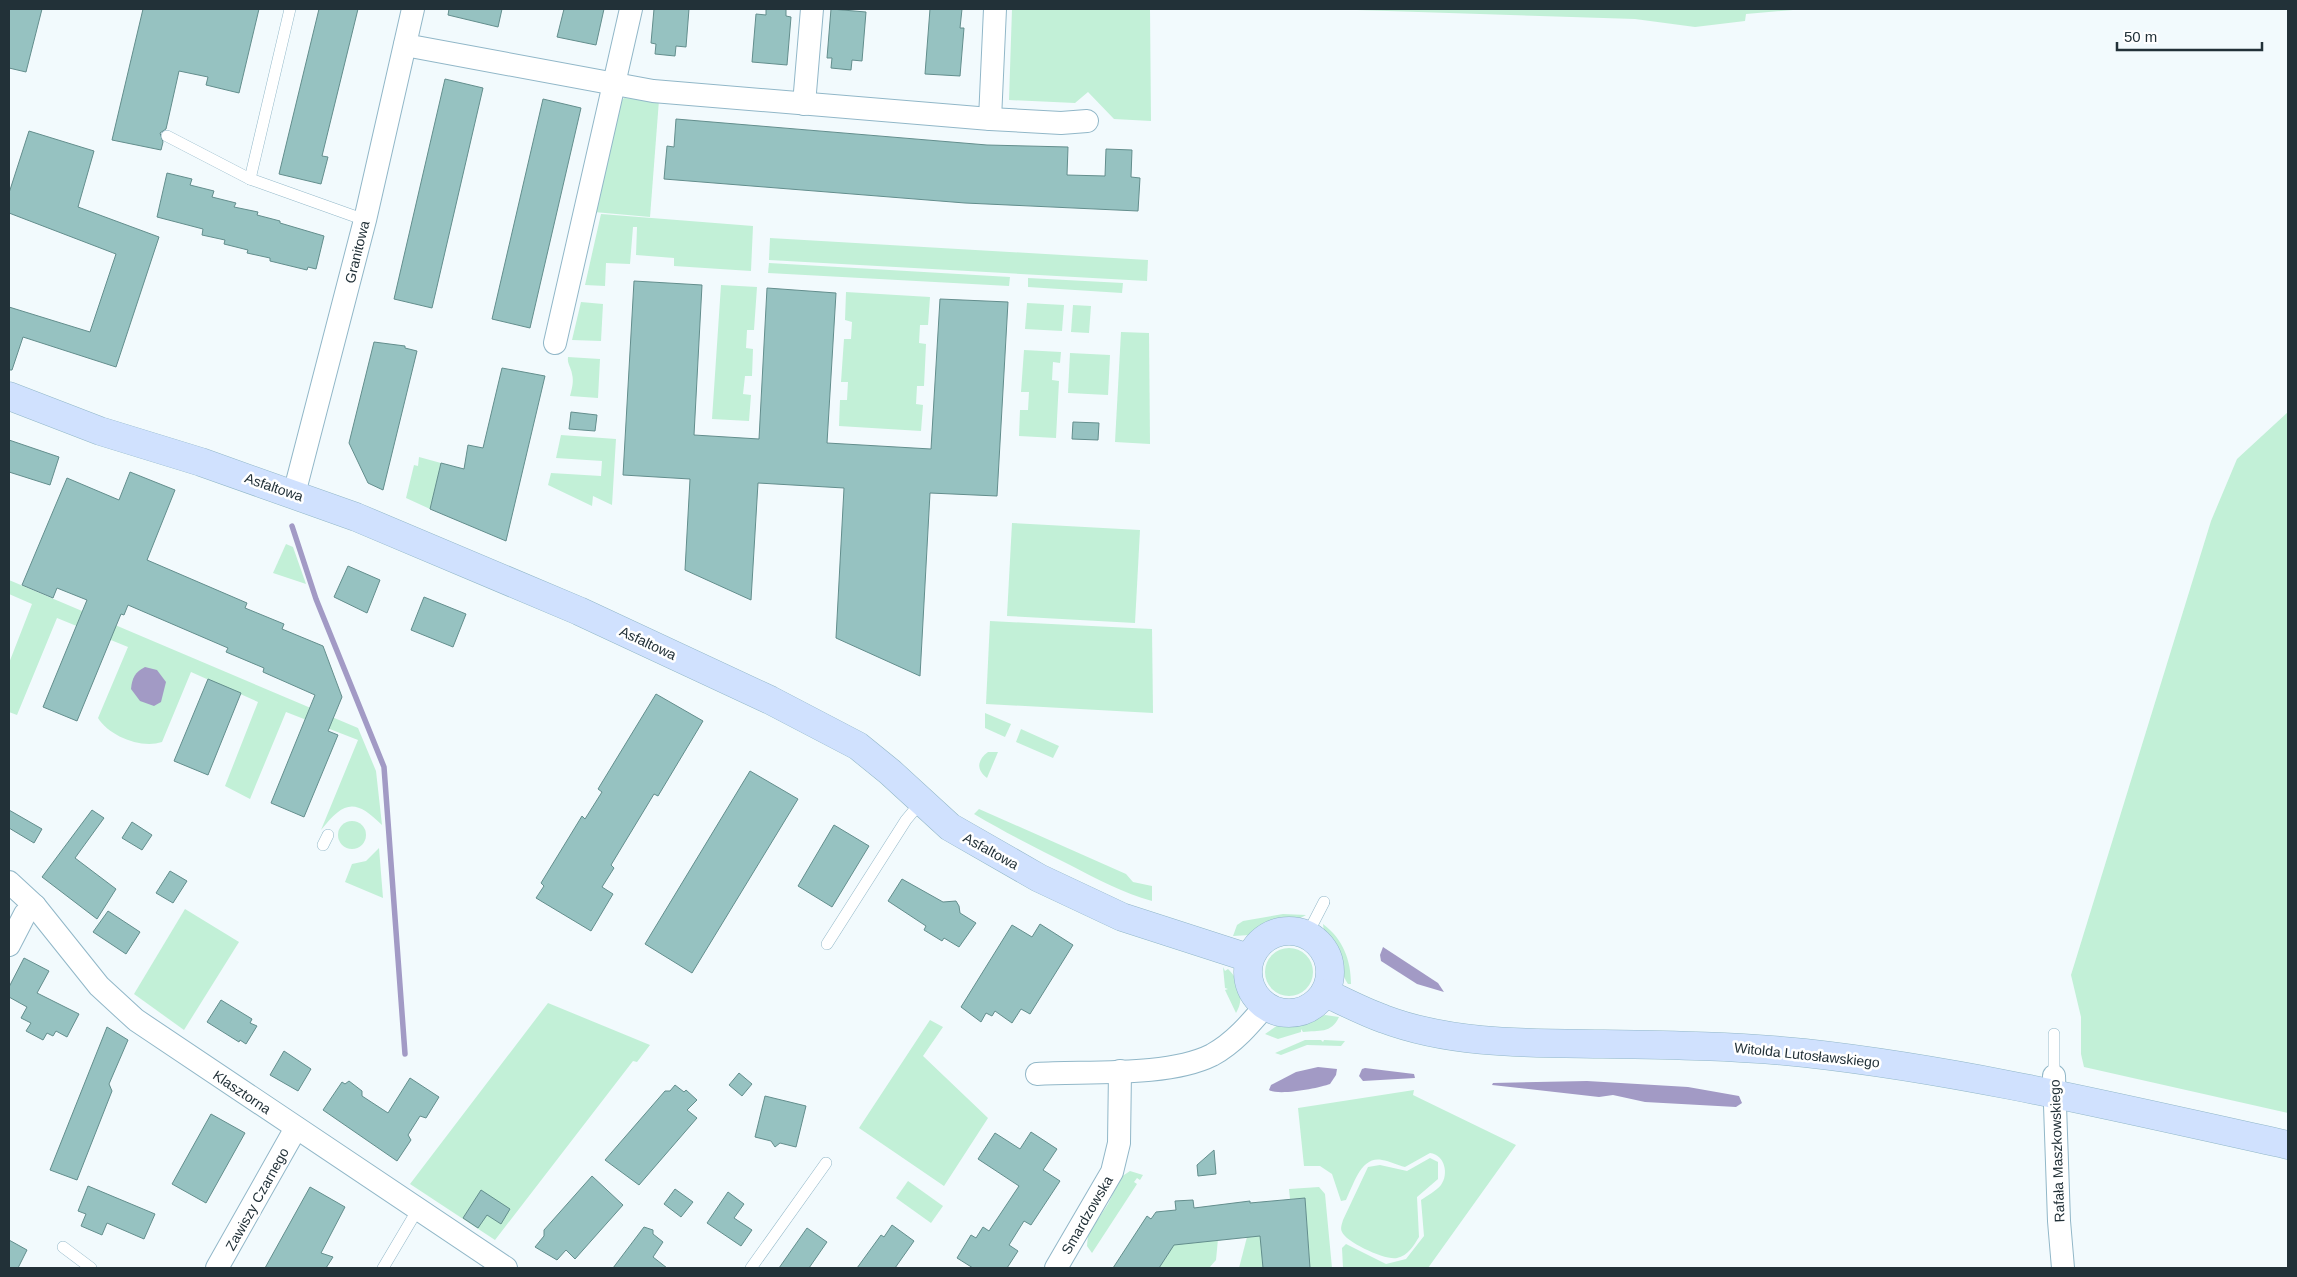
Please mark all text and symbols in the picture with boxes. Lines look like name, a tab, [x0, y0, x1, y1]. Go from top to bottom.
scale bar	[2117, 20, 2262, 52]
text: 50 m	[2124, 28, 2157, 45]
street label: Granitowa	[342, 219, 373, 285]
street label: Asfaltowa	[243, 470, 305, 505]
street label: Asfaltowa	[617, 623, 679, 663]
street label: Asfaltowa	[961, 829, 1022, 873]
street label: Witolda Lutosławskiego	[1733, 1039, 1881, 1071]
street label: Klasztorna	[210, 1067, 274, 1117]
street label: Rafała Maszkowskiego	[2046, 1079, 2067, 1223]
street label: Zawiszy Czarnego	[222, 1145, 292, 1253]
street label: Smardzowska	[1058, 1173, 1116, 1257]

